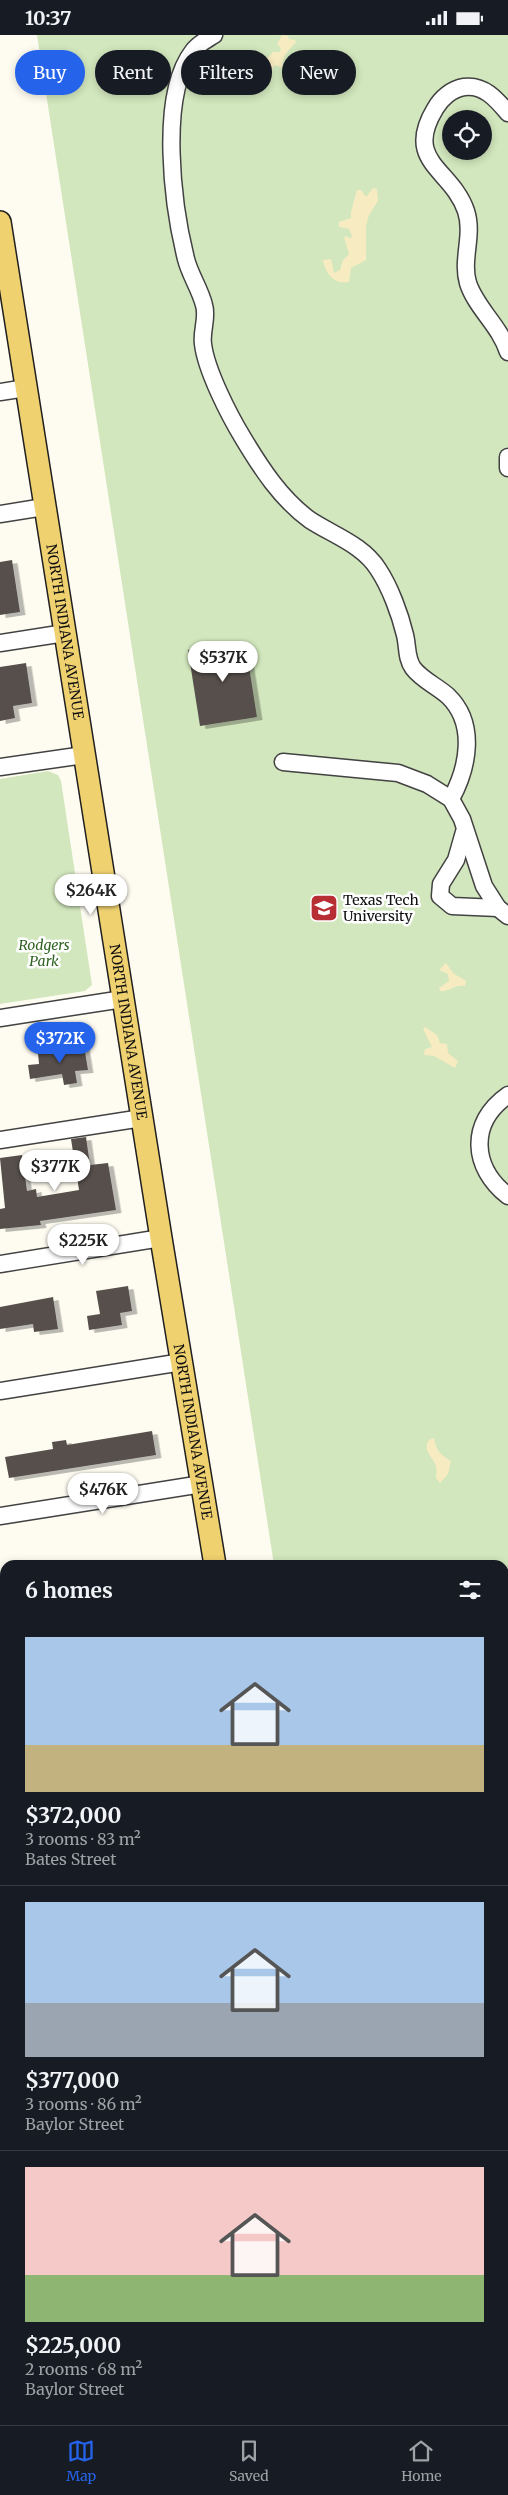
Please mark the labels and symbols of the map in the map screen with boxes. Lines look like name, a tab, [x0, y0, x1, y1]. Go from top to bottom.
street label: NORTH INDIANA AVENUE	[42, 543, 88, 721]
pin: $537K	[188, 641, 258, 683]
pin: $264K	[56, 873, 126, 916]
place label: Texas Tech University	[343, 891, 419, 925]
school or university icon: Texas Tech University	[309, 893, 339, 923]
park label: Rodgers Park	[18, 936, 70, 970]
street label: NORTH INDIANA AVENUE	[106, 943, 151, 1121]
pin: $372K	[25, 1021, 95, 1064]
pin: $377K	[20, 1149, 90, 1192]
pin: $225K	[48, 1223, 118, 1266]
street label: NORTH INDIANA AVENUE	[170, 1343, 216, 1521]
pin: $476K	[68, 1473, 138, 1515]

